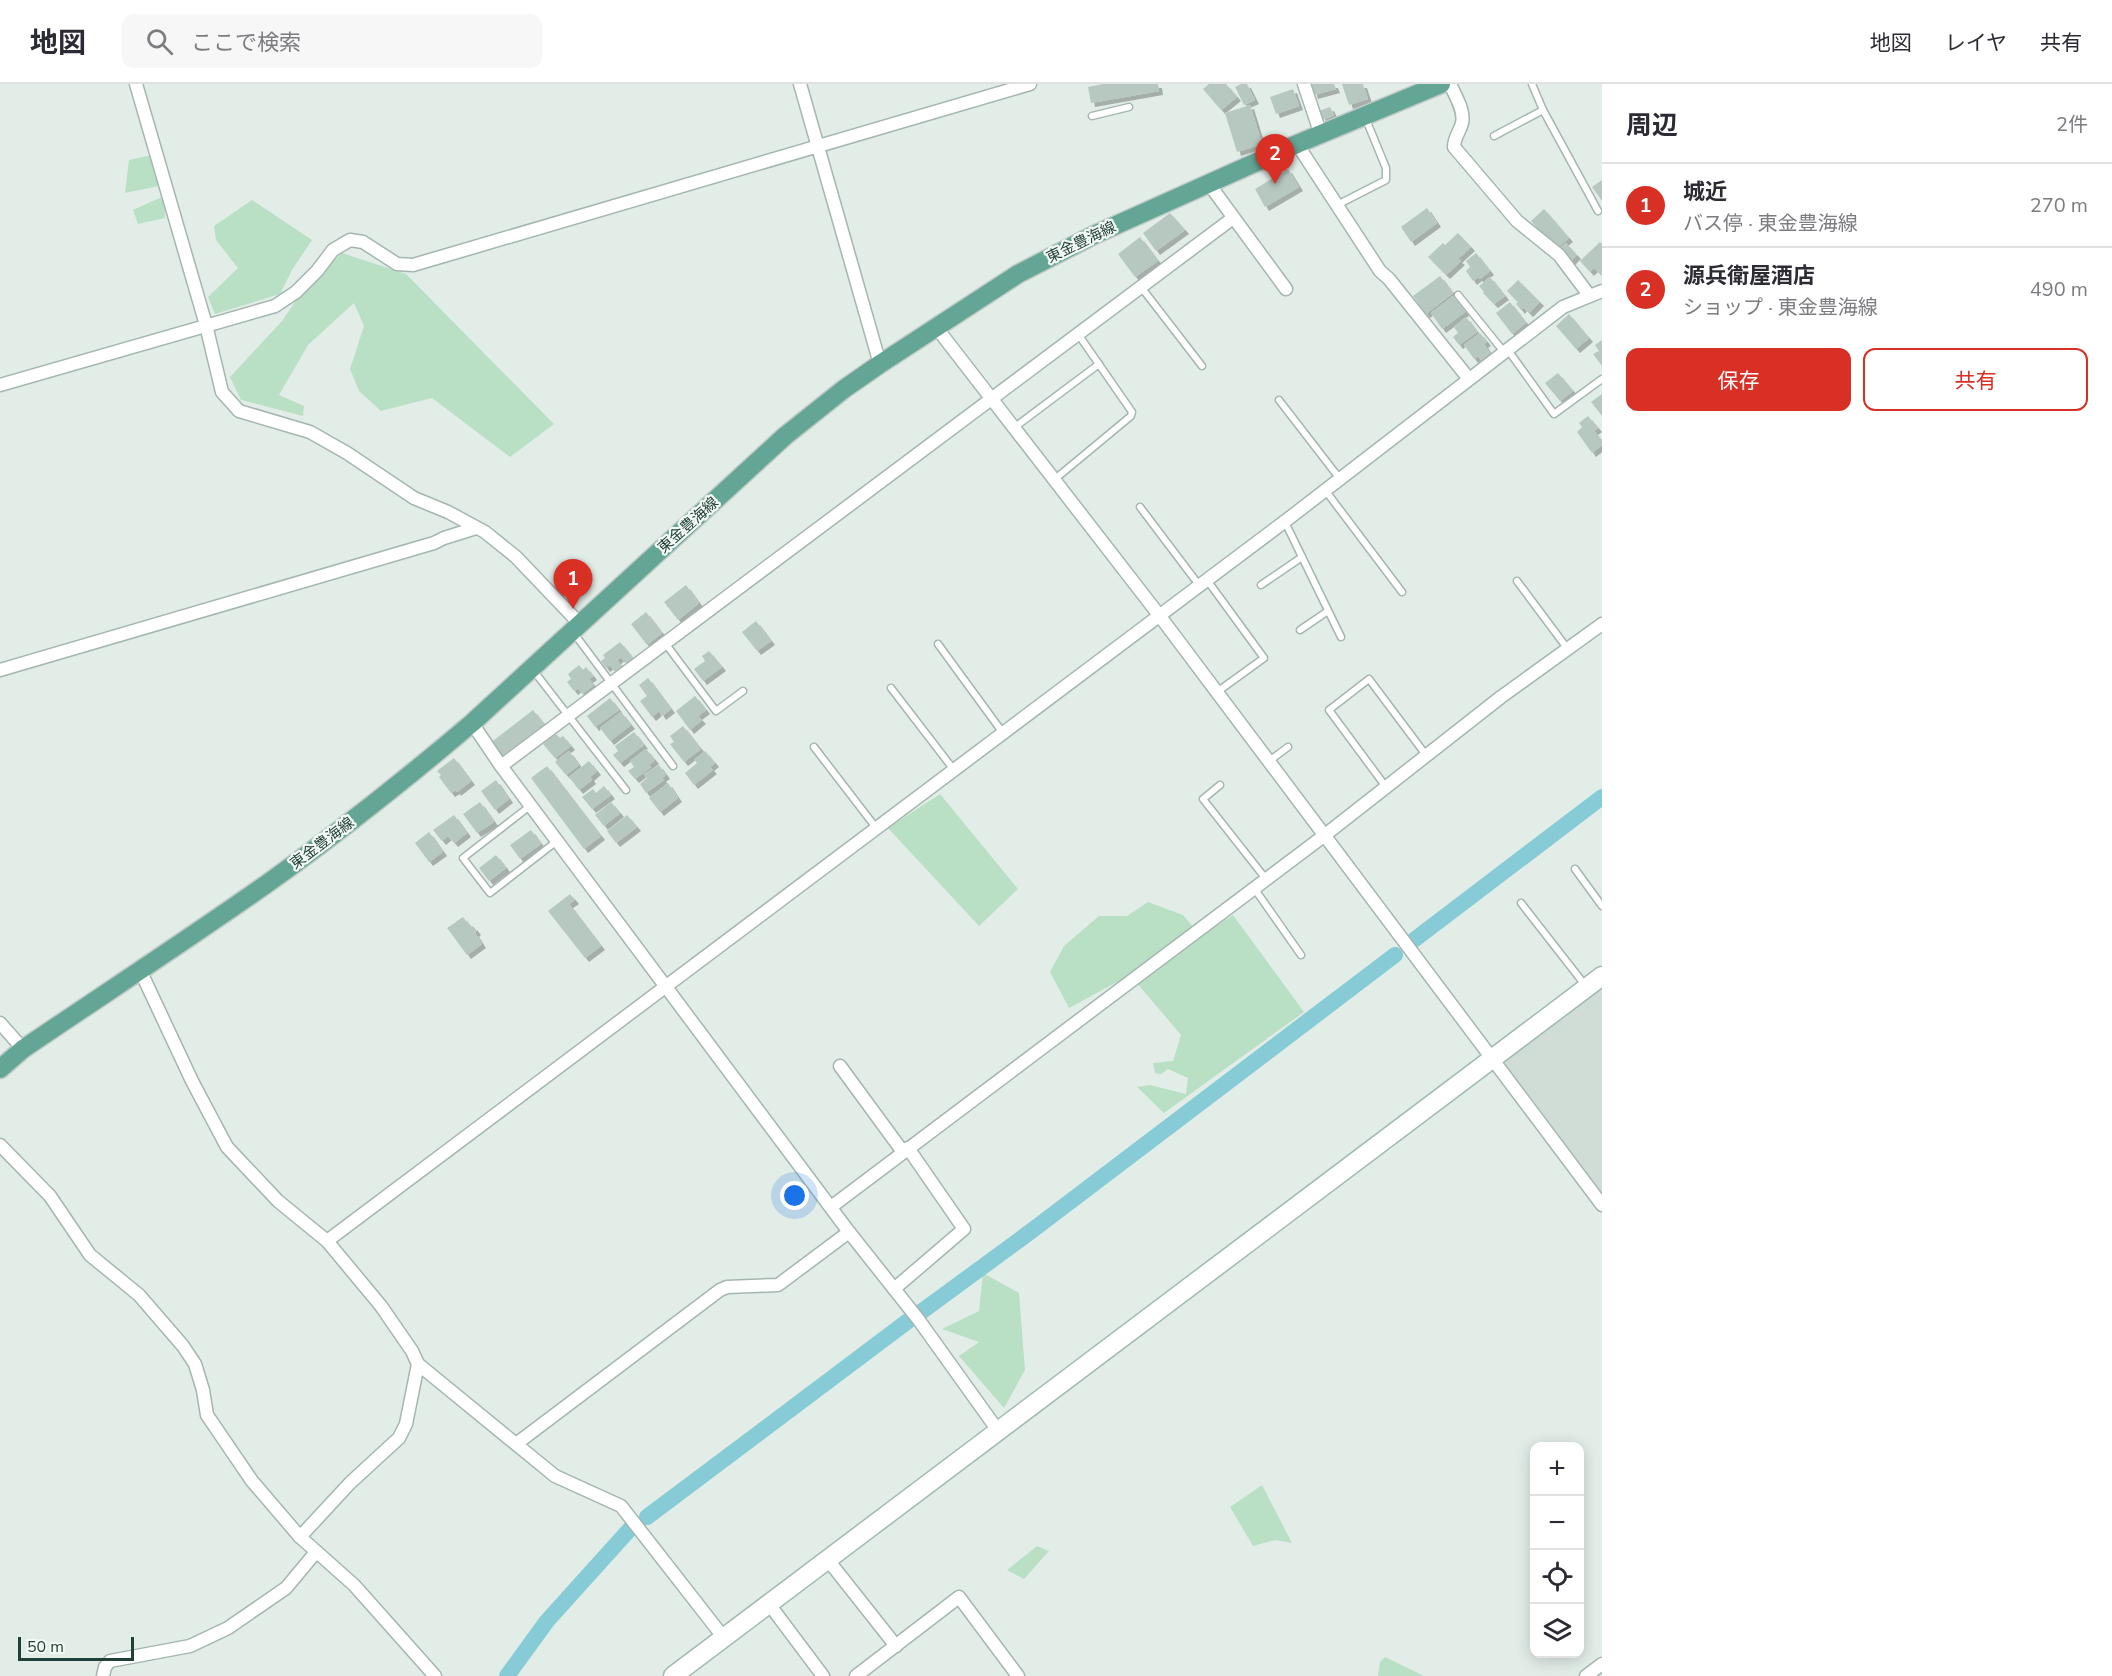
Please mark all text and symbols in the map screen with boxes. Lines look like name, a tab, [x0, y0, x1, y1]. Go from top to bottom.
search box	[122, 14, 542, 68]
text: 地図	[30, 24, 86, 62]
icon: search	[143, 25, 176, 58]
text: ここで検索	[191, 28, 301, 58]
text: 地図	[1870, 29, 1912, 57]
text: レイヤ	[1945, 29, 2007, 57]
text: 共有	[2040, 29, 2082, 57]
text: 周辺	[1626, 108, 1678, 143]
text: 2件	[2056, 111, 2088, 138]
pin: 2	[1256, 135, 1294, 184]
text: 城近	[1683, 177, 1727, 207]
text: 1	[1640, 192, 1652, 219]
text: 270 m	[2030, 192, 2088, 219]
text: バス停 · 東金豊海線	[1683, 210, 1858, 237]
street label: 東金豊海線	[1043, 217, 1119, 267]
text: 源兵衛屋酒店	[1683, 261, 1815, 291]
text: 2	[1640, 276, 1652, 303]
text: 490 m	[2030, 276, 2088, 303]
text: ショップ · 東金豊海線	[1683, 294, 1878, 321]
button: 保存	[1626, 348, 1851, 411]
button: 共有	[1863, 348, 2088, 411]
street label: 東金豊海線	[653, 492, 723, 558]
pin: 1	[554, 560, 592, 609]
street label: 東金豊海線	[286, 812, 358, 874]
your location	[780, 1181, 809, 1210]
map controls	[1530, 1442, 1584, 1658]
button: +	[1530, 1442, 1584, 1496]
button: −	[1530, 1496, 1584, 1550]
button: locate	[1530, 1550, 1584, 1604]
button: layers	[1530, 1604, 1584, 1658]
scale bar	[18, 1634, 134, 1662]
text: 50 m	[27, 1636, 64, 1658]

